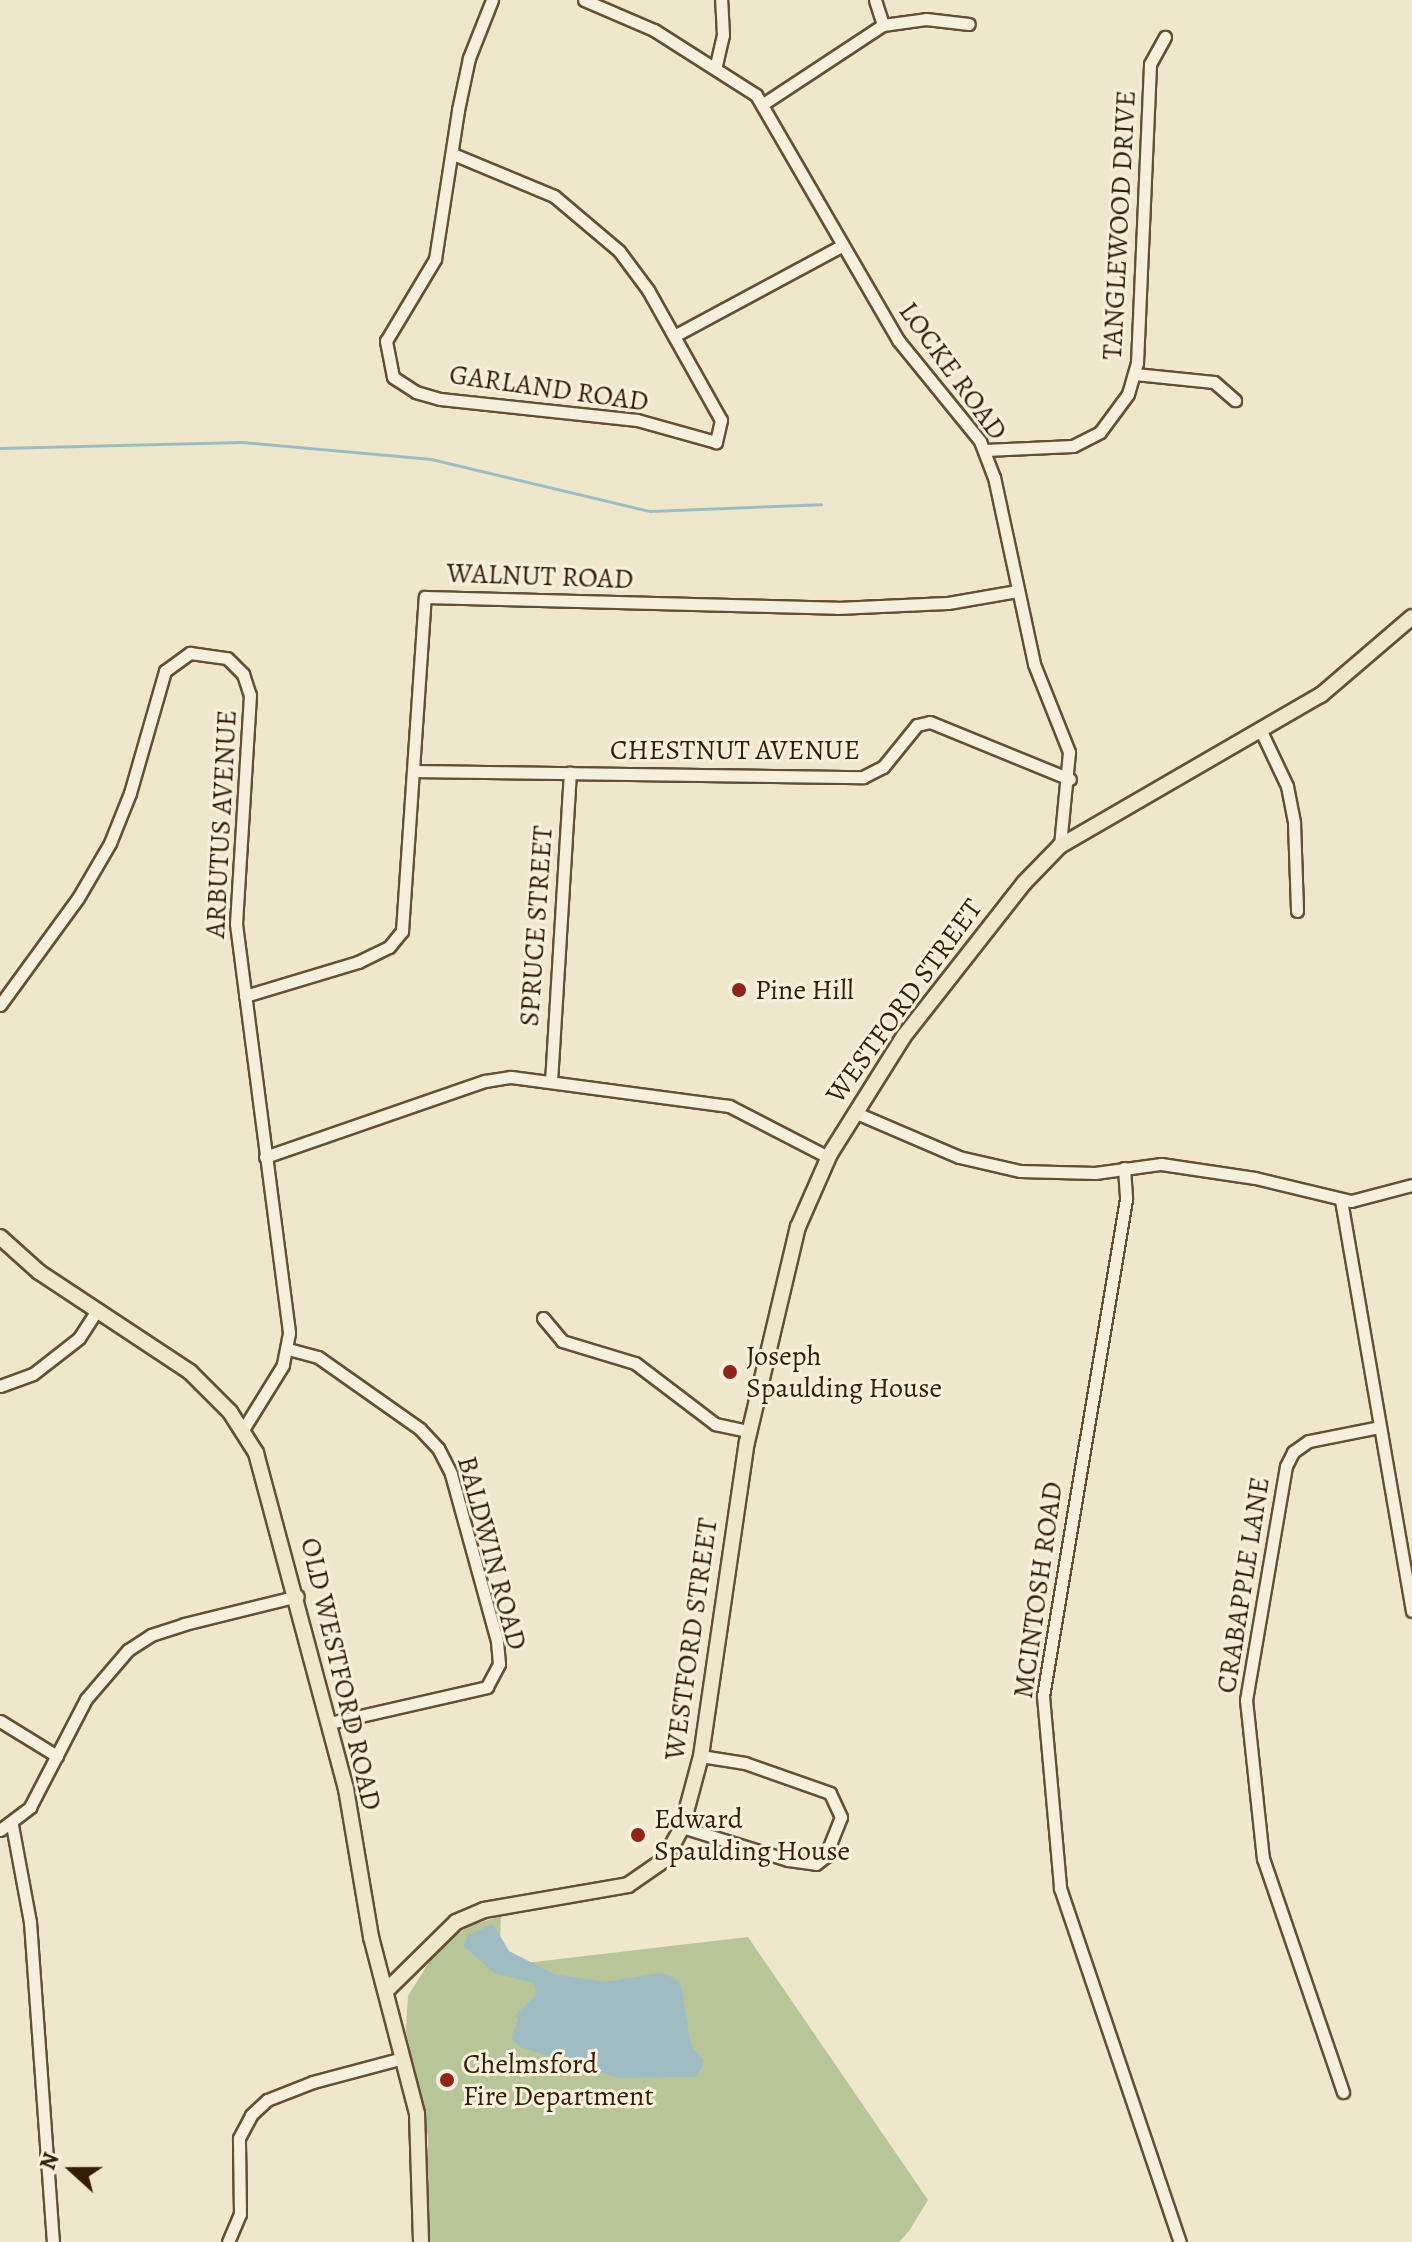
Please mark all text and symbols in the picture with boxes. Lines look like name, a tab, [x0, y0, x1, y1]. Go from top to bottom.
street label: TANGLEWOOD DRIVE	[1095, 89, 1143, 361]
street label: LOCKE ROAD	[892, 295, 1014, 447]
street label: GARLAND ROAD	[447, 357, 651, 419]
street label: WALNUT ROAD	[446, 556, 634, 596]
street label: ARBUTUS AVENUE	[198, 709, 244, 939]
street label: CHESTNUT AVENUE	[610, 733, 860, 767]
street label: SPRUCE STREET	[512, 825, 560, 1027]
street label: WESTFORD STREET	[819, 892, 989, 1110]
place label: Pine Hill	[755, 973, 854, 1007]
marker: Pine Hill	[730, 981, 748, 999]
place label: Joseph Spaulding House	[746, 1339, 942, 1405]
marker: Joseph Spaulding House	[721, 1363, 739, 1381]
street label: BALDWIN ROAD	[450, 1452, 534, 1654]
street label: CRABAPPLE LANE	[1209, 1474, 1277, 1696]
street label: MCINTOSH ROAD	[1006, 1480, 1070, 1700]
street label: WESTFORD STREET	[657, 1516, 725, 1762]
street label: OLD WESTFORD ROAD	[293, 1534, 389, 1814]
place label: Edward Spaulding House	[654, 1802, 850, 1868]
marker: Edward Spaulding House	[629, 1826, 647, 1844]
place label: Chelmsford Fire Department	[463, 2047, 654, 2113]
marker: Chelmsford Fire Department	[438, 2071, 456, 2089]
north arrow	[32, 2130, 112, 2210]
text: N	[33, 2149, 66, 2174]

